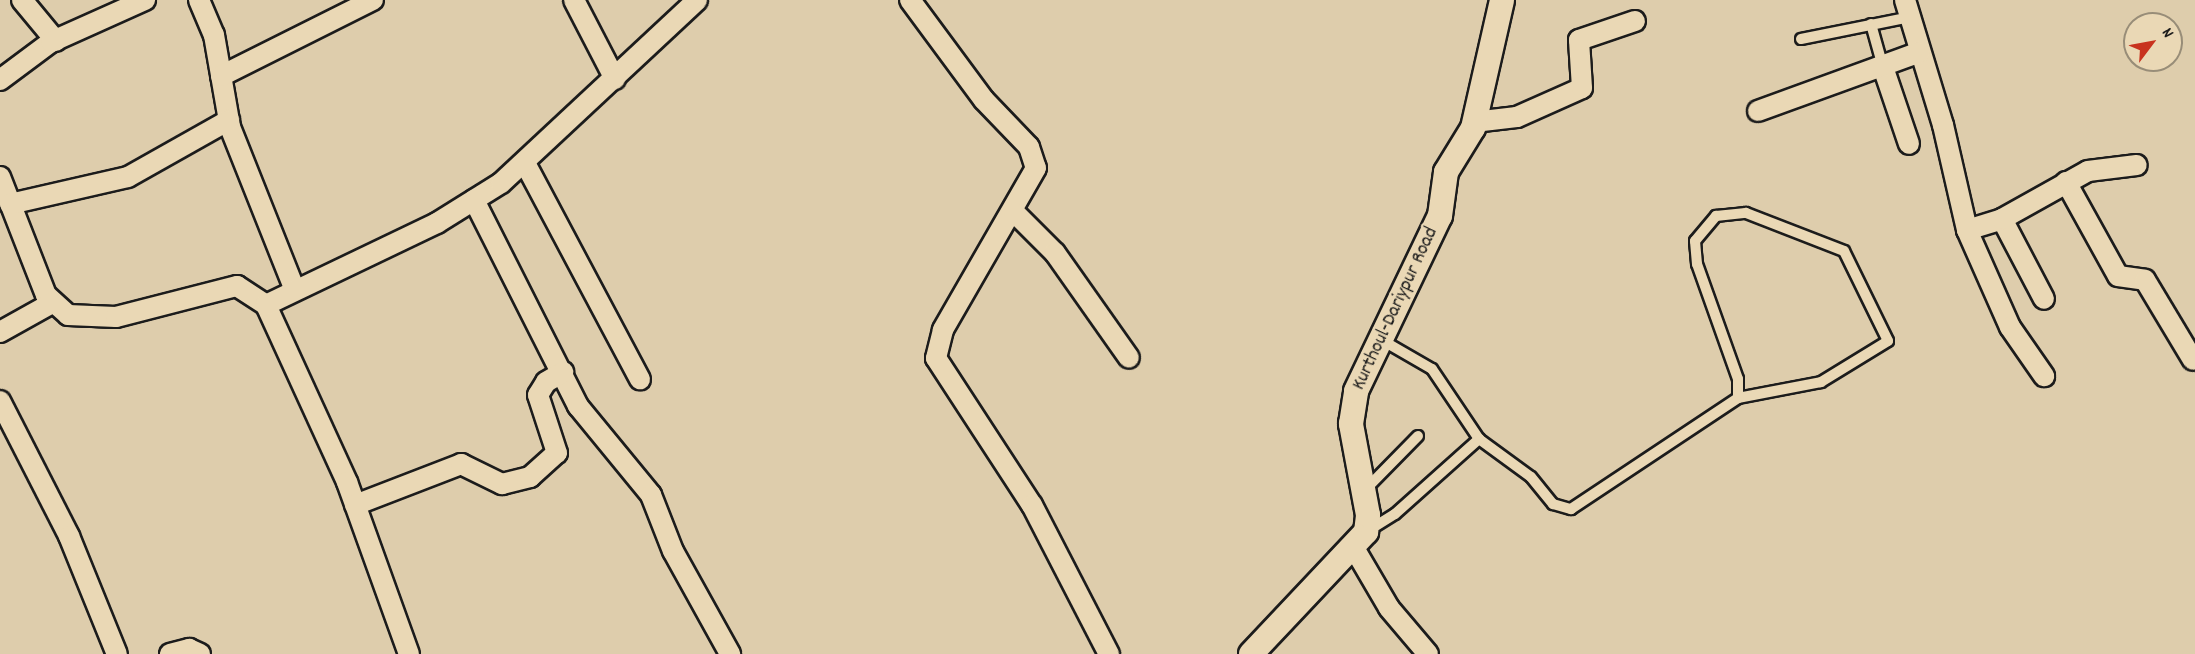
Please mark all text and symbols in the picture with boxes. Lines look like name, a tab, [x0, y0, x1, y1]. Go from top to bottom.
north arrow	[2123, 12, 2183, 72]
text: N	[2155, 24, 2179, 43]
street label: Kurthoul-Dariypur Road	[1348, 224, 1444, 394]

